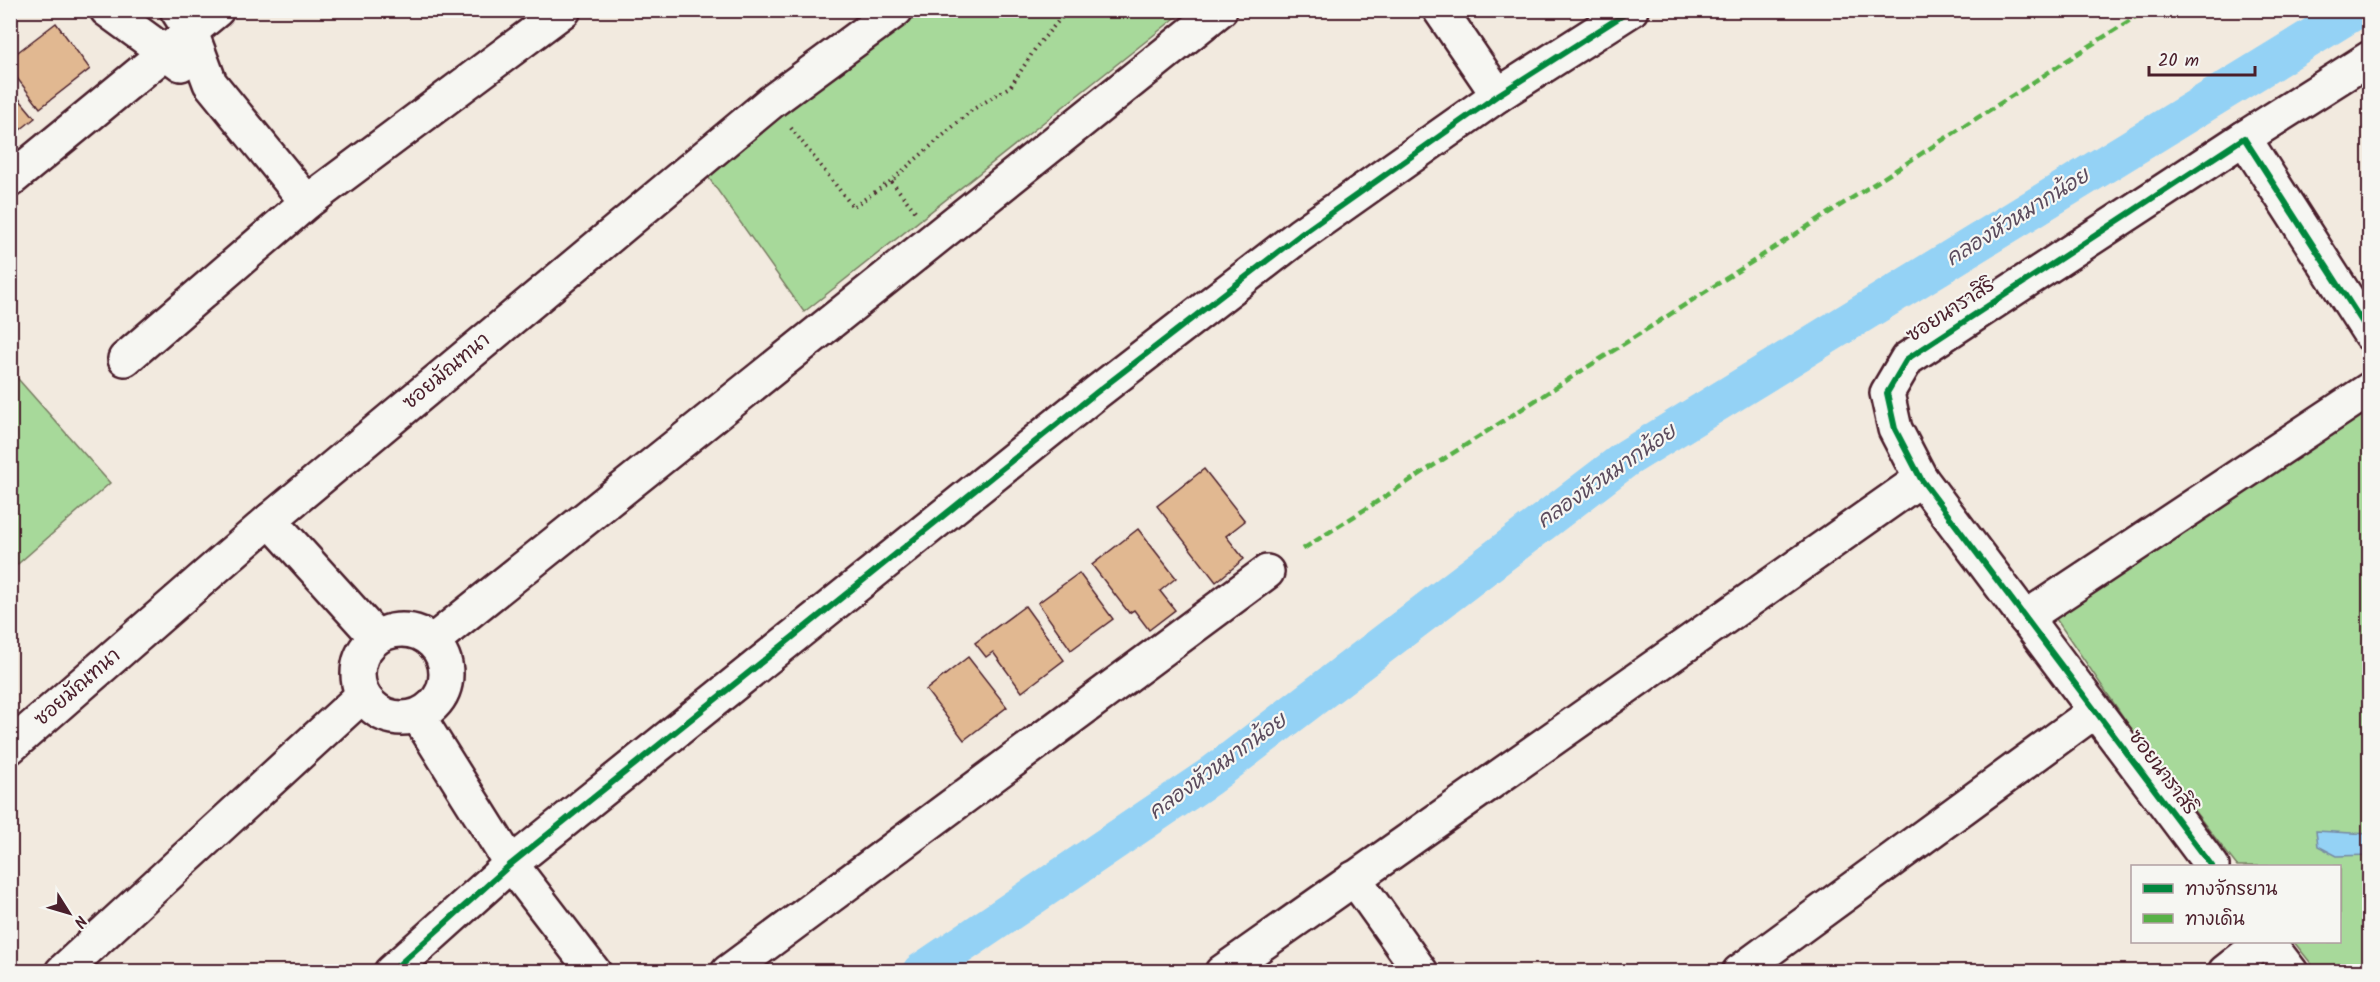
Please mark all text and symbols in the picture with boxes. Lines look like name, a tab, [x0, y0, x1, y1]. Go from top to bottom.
scale bar	[2149, 39, 2256, 77]
text: 20 m	[2158, 47, 2199, 76]
water label: คลองหัวหมากน้อย	[1940, 159, 2098, 276]
street label: ซอยนาราสิริ	[1900, 270, 2002, 352]
street label: ซอยมัณฑนา	[396, 326, 498, 418]
water label: คลองหัวหมากน้อย	[1530, 415, 1686, 538]
street label: ซอยมัณฑนา	[27, 641, 129, 735]
water label: คลองหัวหมากน้อย	[1142, 704, 1296, 829]
street label: ซอยนาราสิริ	[2119, 723, 2205, 823]
legend	[2131, 865, 2341, 943]
text: ทางจักรยาน	[2185, 876, 2277, 905]
north arrow	[39, 883, 99, 943]
text: ทางเดิน	[2185, 906, 2245, 935]
text: N	[67, 910, 93, 933]

